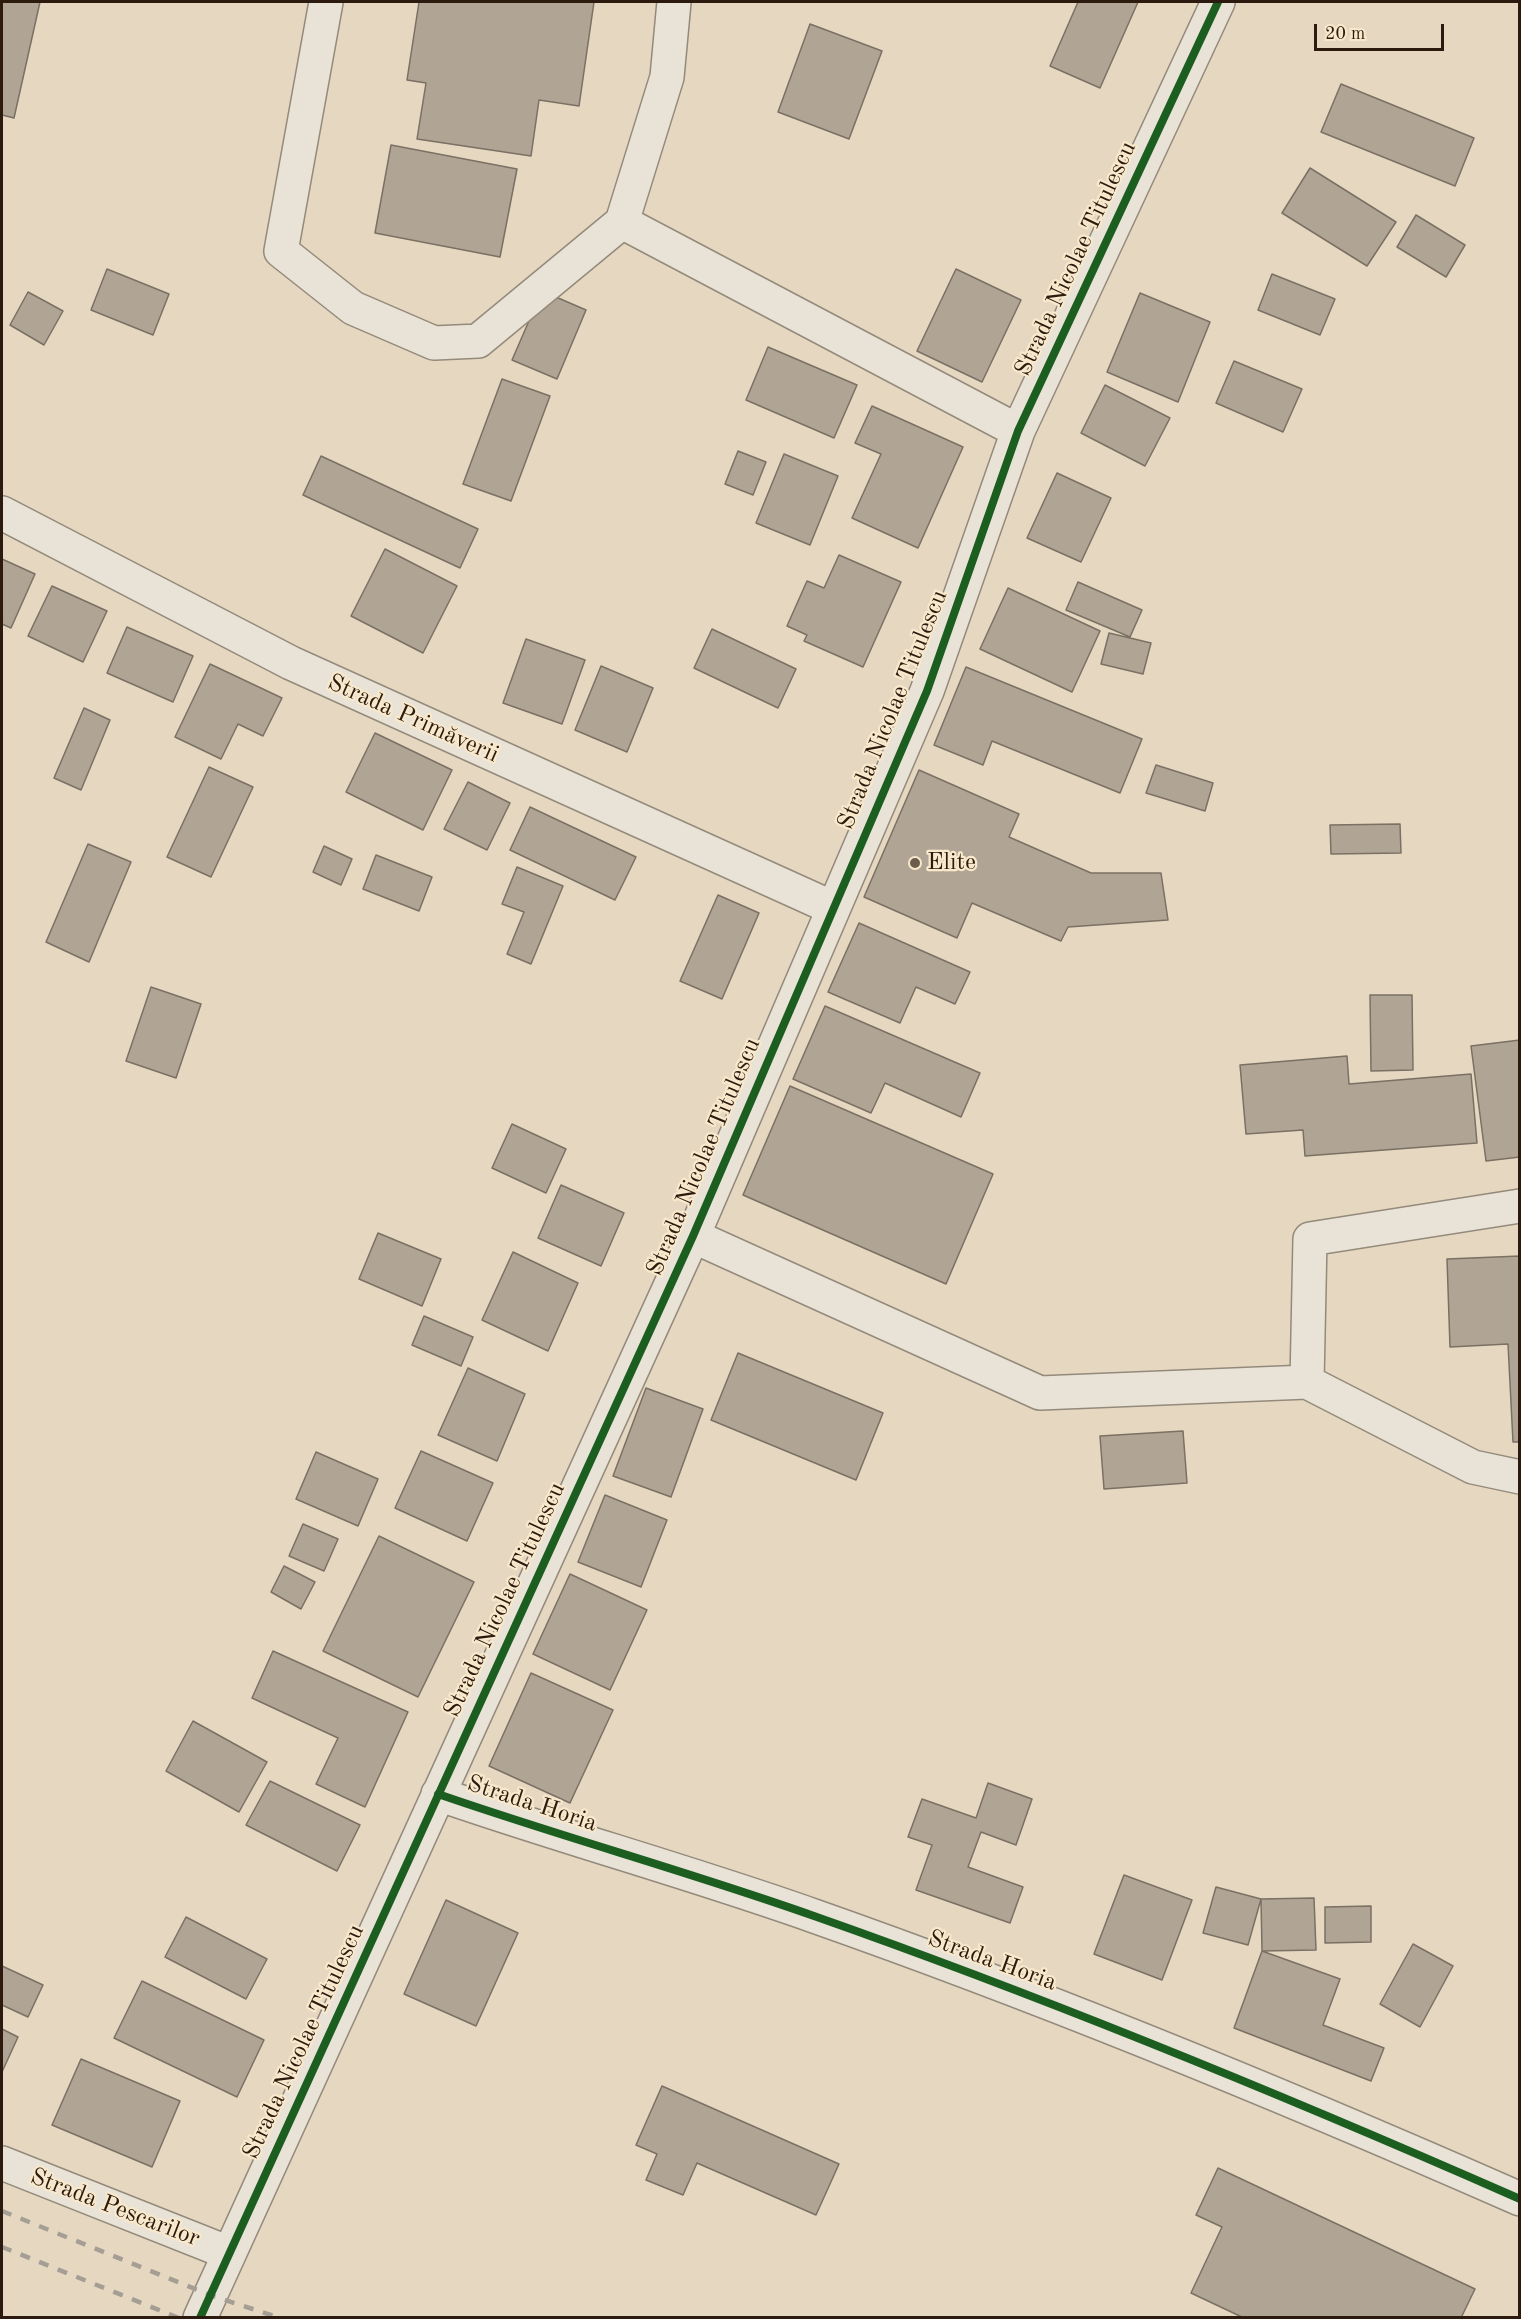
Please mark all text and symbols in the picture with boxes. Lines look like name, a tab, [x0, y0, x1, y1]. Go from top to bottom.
scale bar	[1317, 12, 1448, 50]
text: 20 m	[1325, 25, 1365, 43]
street label: Strada Nicolae Titulescu	[1009, 137, 1143, 381]
street label: Strada Nicolae Titulescu	[832, 586, 954, 834]
street label: Strada Primăverii	[323, 668, 503, 770]
place label: Elite	[927, 849, 976, 877]
marker: Elite	[908, 856, 922, 870]
street label: Strada Nicolae Titulescu	[641, 1034, 767, 1280]
street label: Strada Nicolae Titulescu	[438, 1478, 572, 1722]
street label: Strada Horia	[463, 1769, 601, 1839]
street label: Strada Nicolae Titulescu	[237, 1920, 371, 2164]
street label: Strada Horia	[924, 1924, 1060, 1998]
street label: Strada Pescarilor	[26, 2162, 204, 2254]

